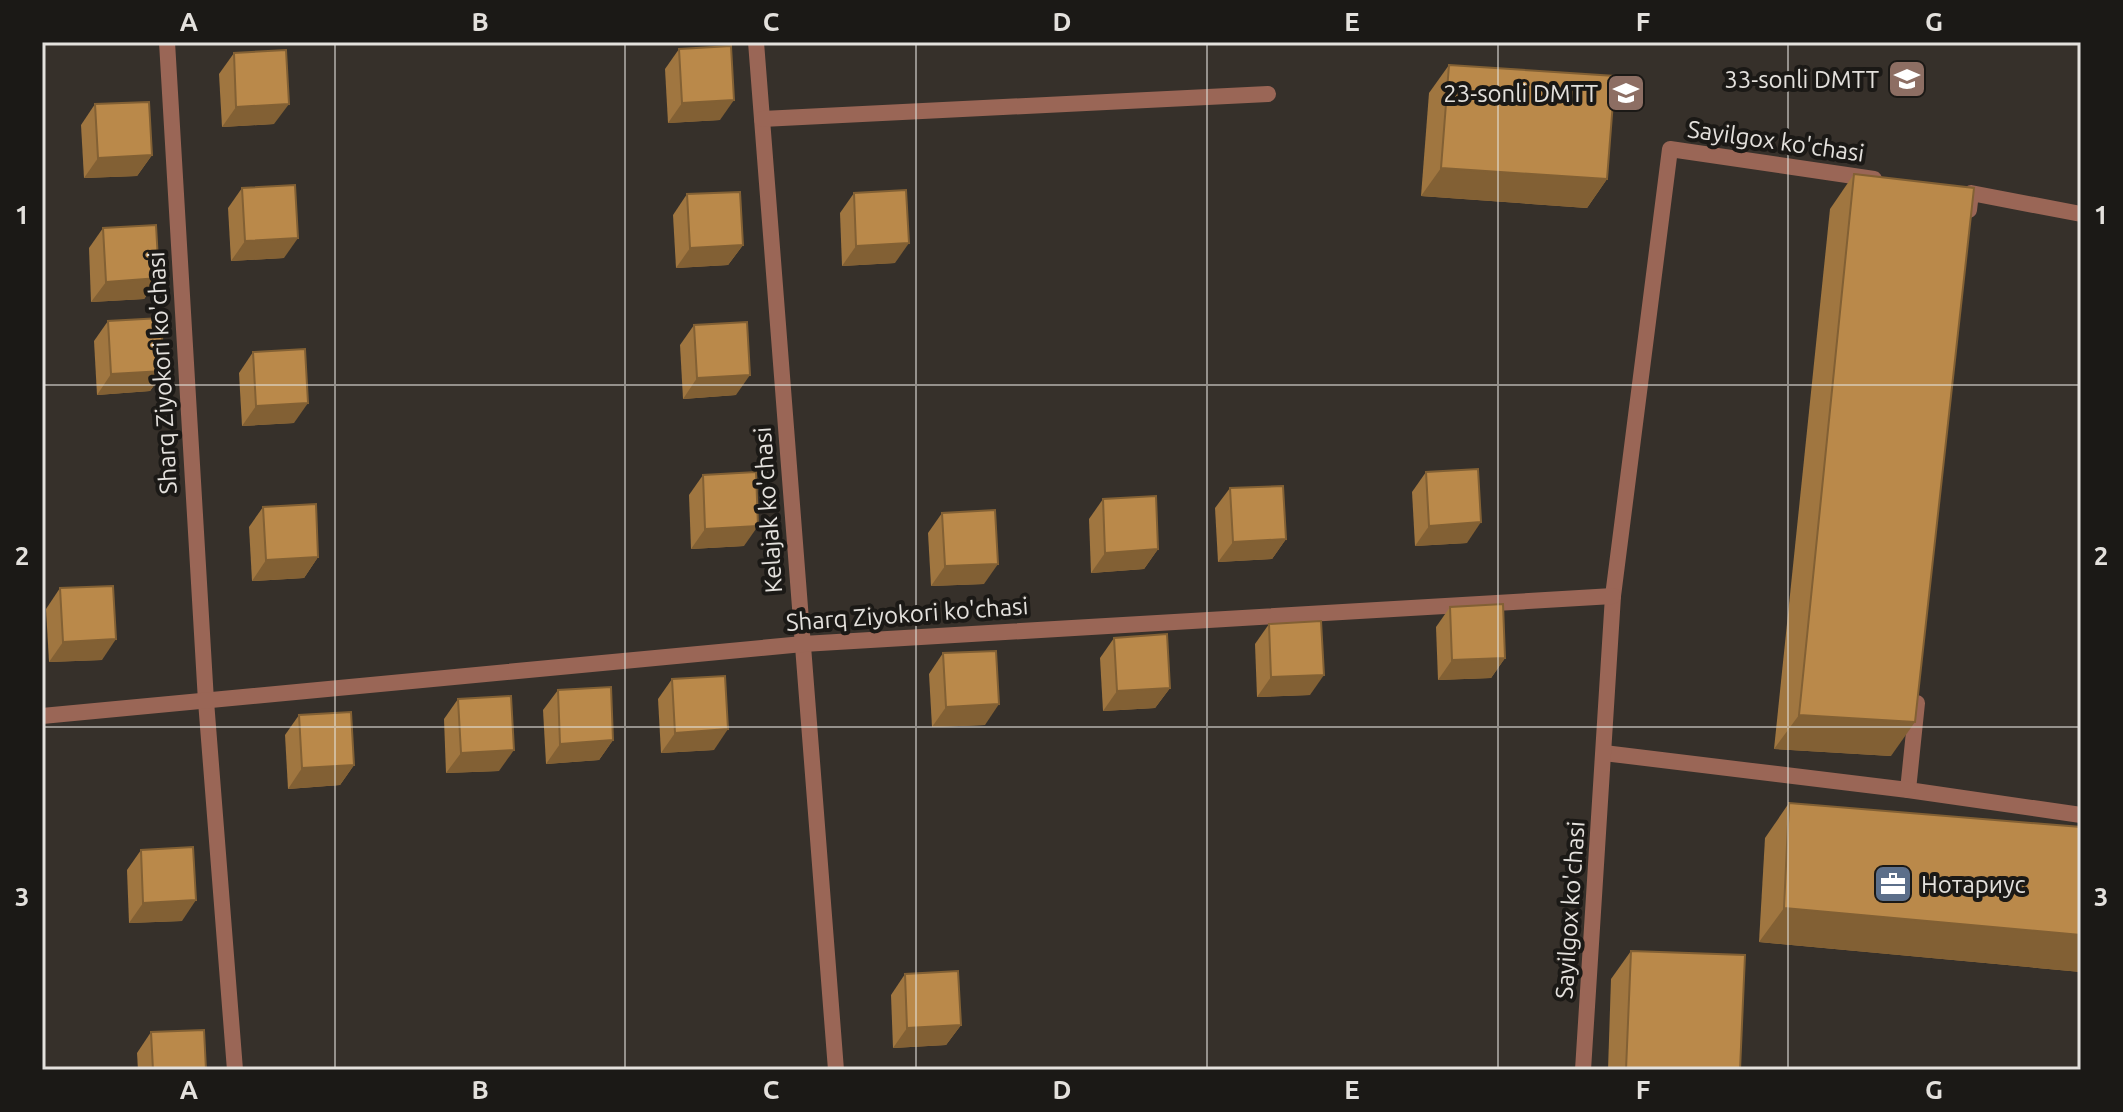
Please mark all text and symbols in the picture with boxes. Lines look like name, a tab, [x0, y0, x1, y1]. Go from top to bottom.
text: A	[180, 7, 199, 36]
text: B	[471, 7, 489, 36]
text: C	[763, 7, 780, 36]
text: D	[1053, 7, 1071, 36]
text: E	[1344, 7, 1360, 36]
text: F	[1636, 7, 1650, 36]
text: G	[1925, 7, 1943, 36]
school or university icon: 33-sonli DMTT	[1886, 58, 1928, 100]
place label: 33-sonli DMTT	[1724, 66, 1879, 93]
school or university icon: 23-sonli DMTT	[1605, 72, 1647, 114]
place label: 23-sonli DMTT	[1443, 80, 1598, 107]
street label: Sayilgox ko'chasi	[1686, 115, 1866, 167]
text: 1	[15, 200, 29, 229]
text: 1	[2094, 200, 2108, 229]
street label: Sharq Ziyokori ko'chasi	[142, 251, 182, 495]
street label: Kelajak ko'chasi	[749, 426, 787, 594]
text: 2	[15, 541, 29, 570]
text: 2	[2094, 541, 2108, 570]
street label: Sharq Ziyokori ko'chasi	[785, 592, 1029, 636]
street label: Sayilgox ko'chasi	[1550, 820, 1590, 1000]
office icon: Нотариус	[1872, 863, 1914, 905]
place label: Нотариус	[1921, 871, 2026, 898]
text: 3	[15, 882, 29, 911]
text: 3	[2094, 882, 2108, 911]
text: A	[180, 1075, 199, 1104]
text: B	[471, 1075, 489, 1104]
text: C	[763, 1075, 780, 1104]
text: D	[1053, 1075, 1071, 1104]
text: E	[1344, 1075, 1360, 1104]
text: F	[1636, 1075, 1650, 1104]
text: G	[1925, 1075, 1943, 1104]

